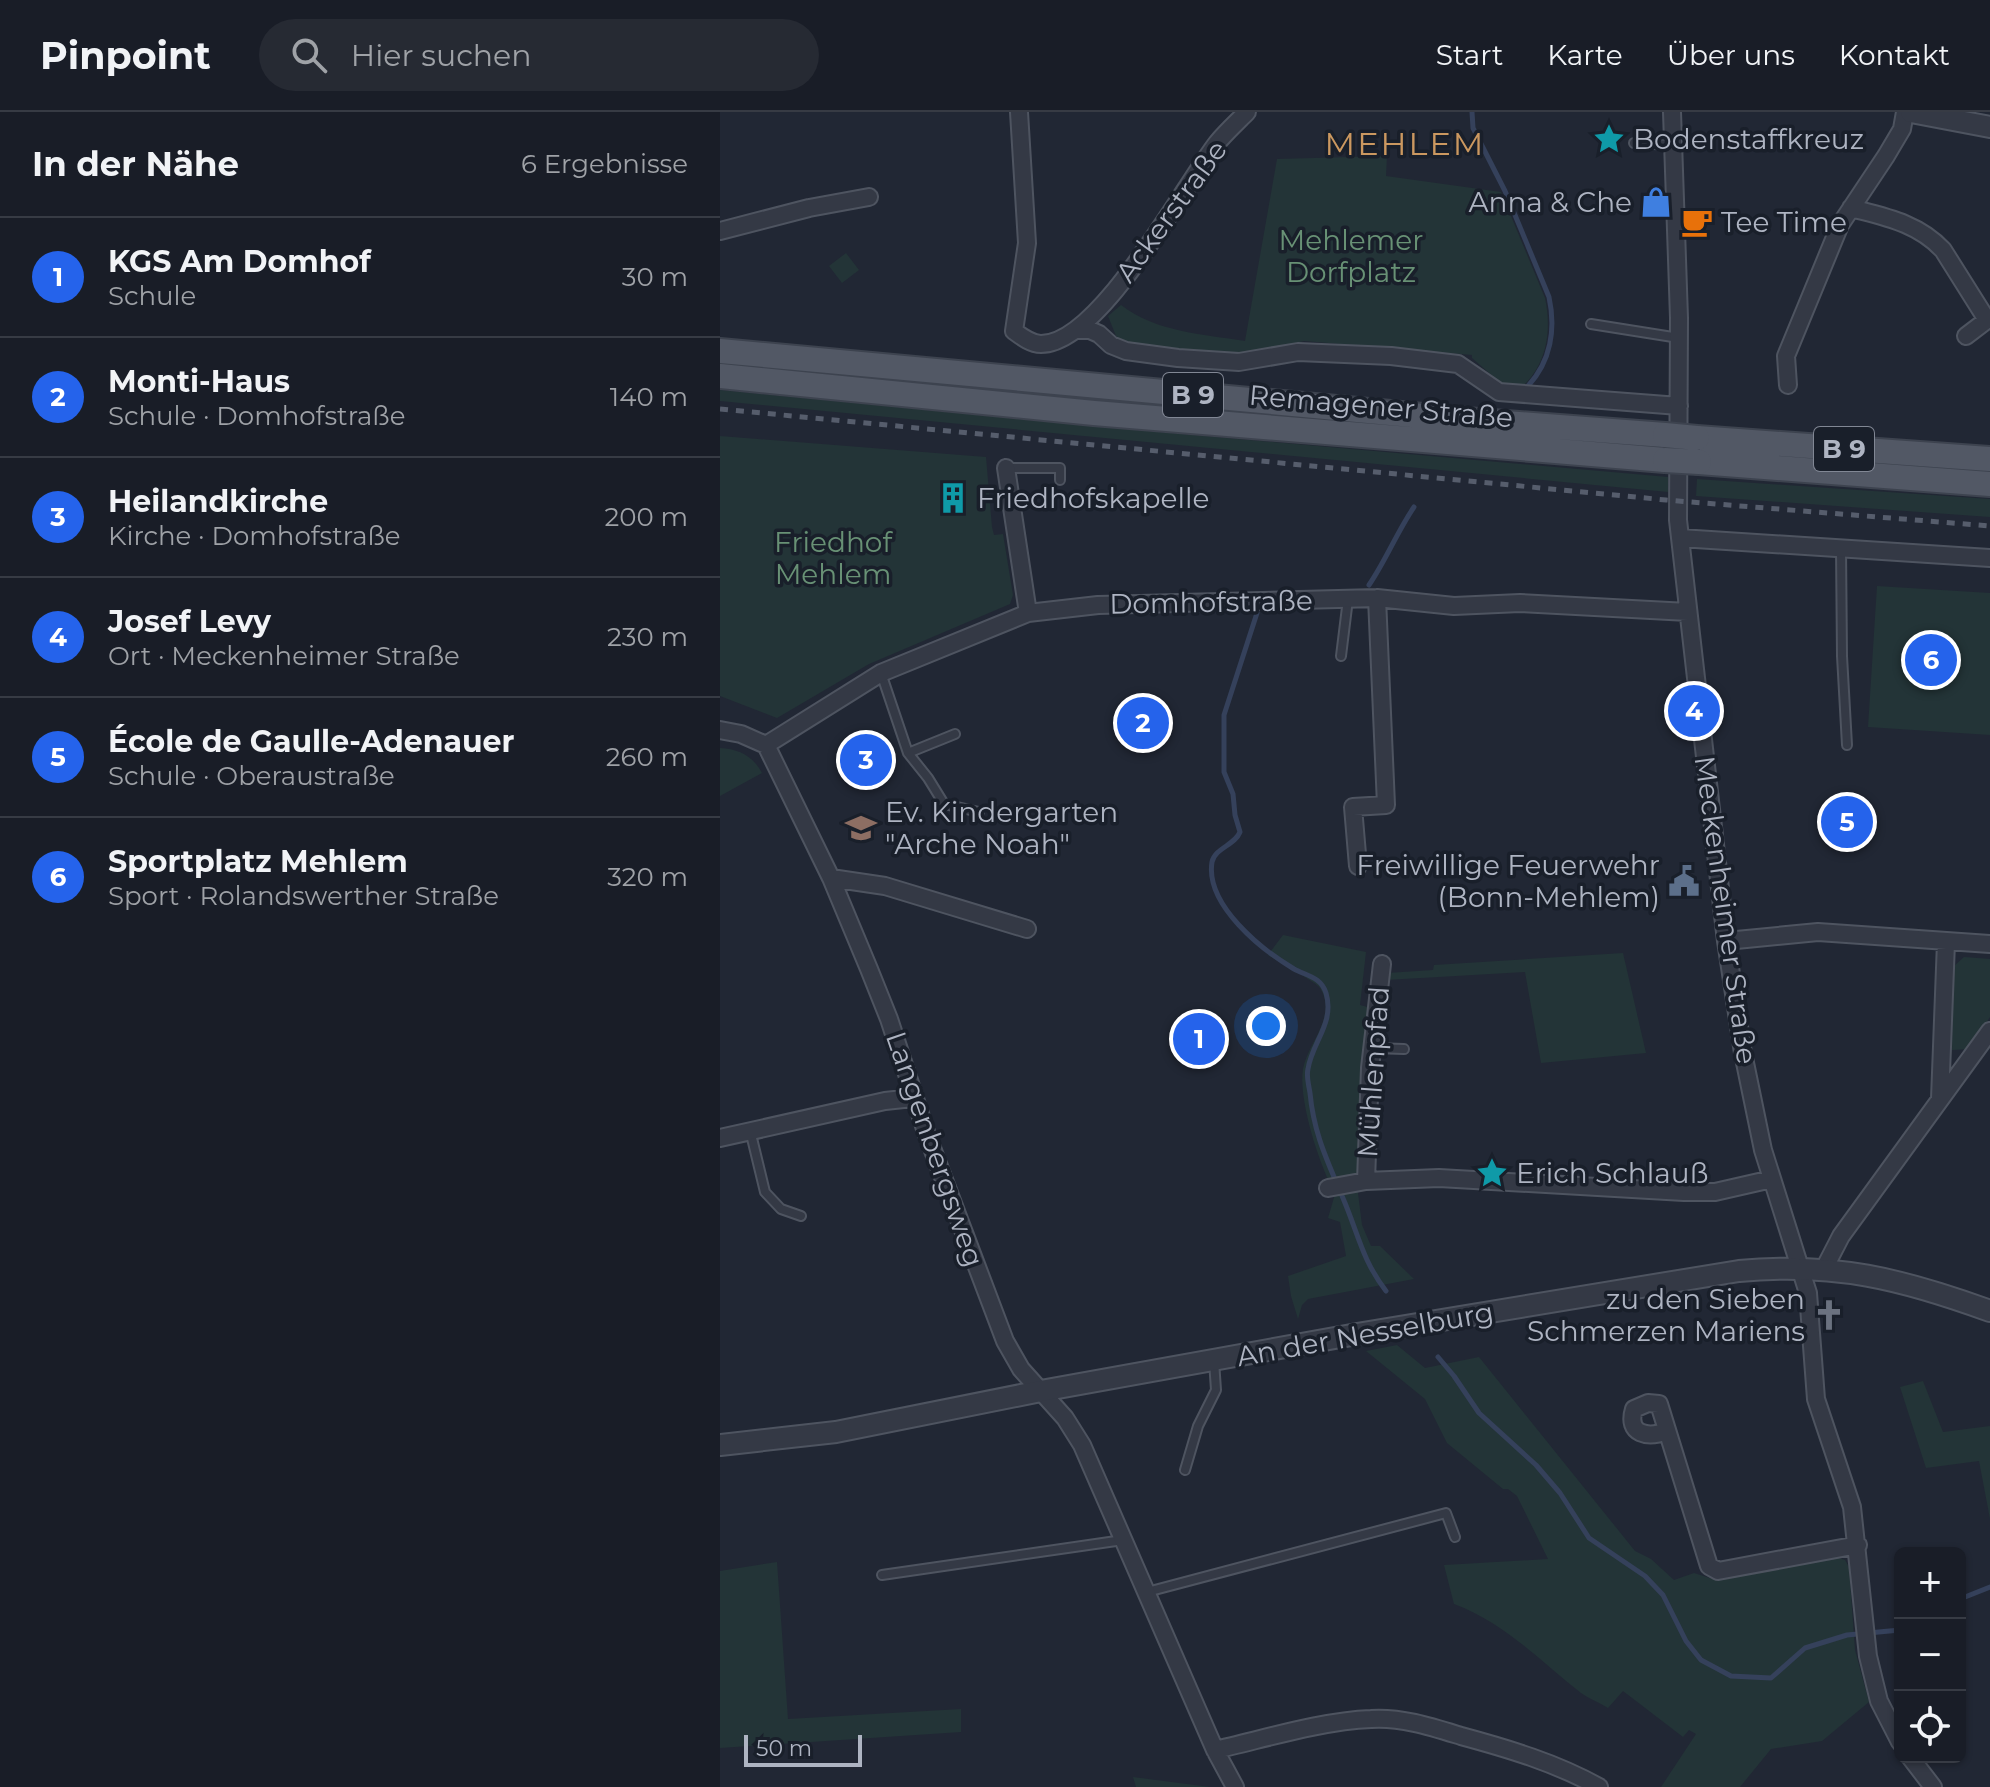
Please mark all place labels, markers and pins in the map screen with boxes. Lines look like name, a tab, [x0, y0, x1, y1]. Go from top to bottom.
place icon: Bodenstaffkreuz	[1592, 122, 1626, 156]
place label: Bodenstaffkreuz	[1633, 122, 1864, 156]
place label: Anna & Che	[1468, 185, 1632, 219]
shop icon: Anna & Che	[1639, 185, 1673, 219]
cafe icon: Tee Time	[1680, 205, 1714, 239]
place label: Tee Time	[1721, 205, 1847, 239]
building icon: Friedhofskapelle	[936, 481, 970, 515]
place label: Friedhofskapelle	[977, 481, 1209, 515]
pin: 6	[1905, 630, 1957, 690]
pin: 4	[1668, 681, 1720, 741]
pin: 2	[1117, 693, 1169, 753]
pin: 3	[840, 730, 892, 790]
pin: 5	[1821, 792, 1873, 852]
place label: Ev. Kindergarten "Arche Noah"	[885, 795, 1118, 861]
school or university icon: Ev. Kindergarten "Arche Noah"	[844, 811, 878, 845]
place label: Freiwillige Feuerwehr (Bonn-Mehlem)	[1356, 848, 1660, 914]
public building icon: Freiwillige Feuerwehr (Bonn-Mehlem)	[1667, 864, 1701, 898]
pin: 1	[1173, 1009, 1225, 1069]
place icon: Erich Schlauß	[1475, 1156, 1509, 1190]
place label: Erich Schlauß	[1516, 1156, 1708, 1190]
place label: zu den Sieben Schmerzen Mariens	[1527, 1282, 1805, 1348]
church icon: zu den Sieben Schmerzen Mariens	[1812, 1298, 1846, 1332]

